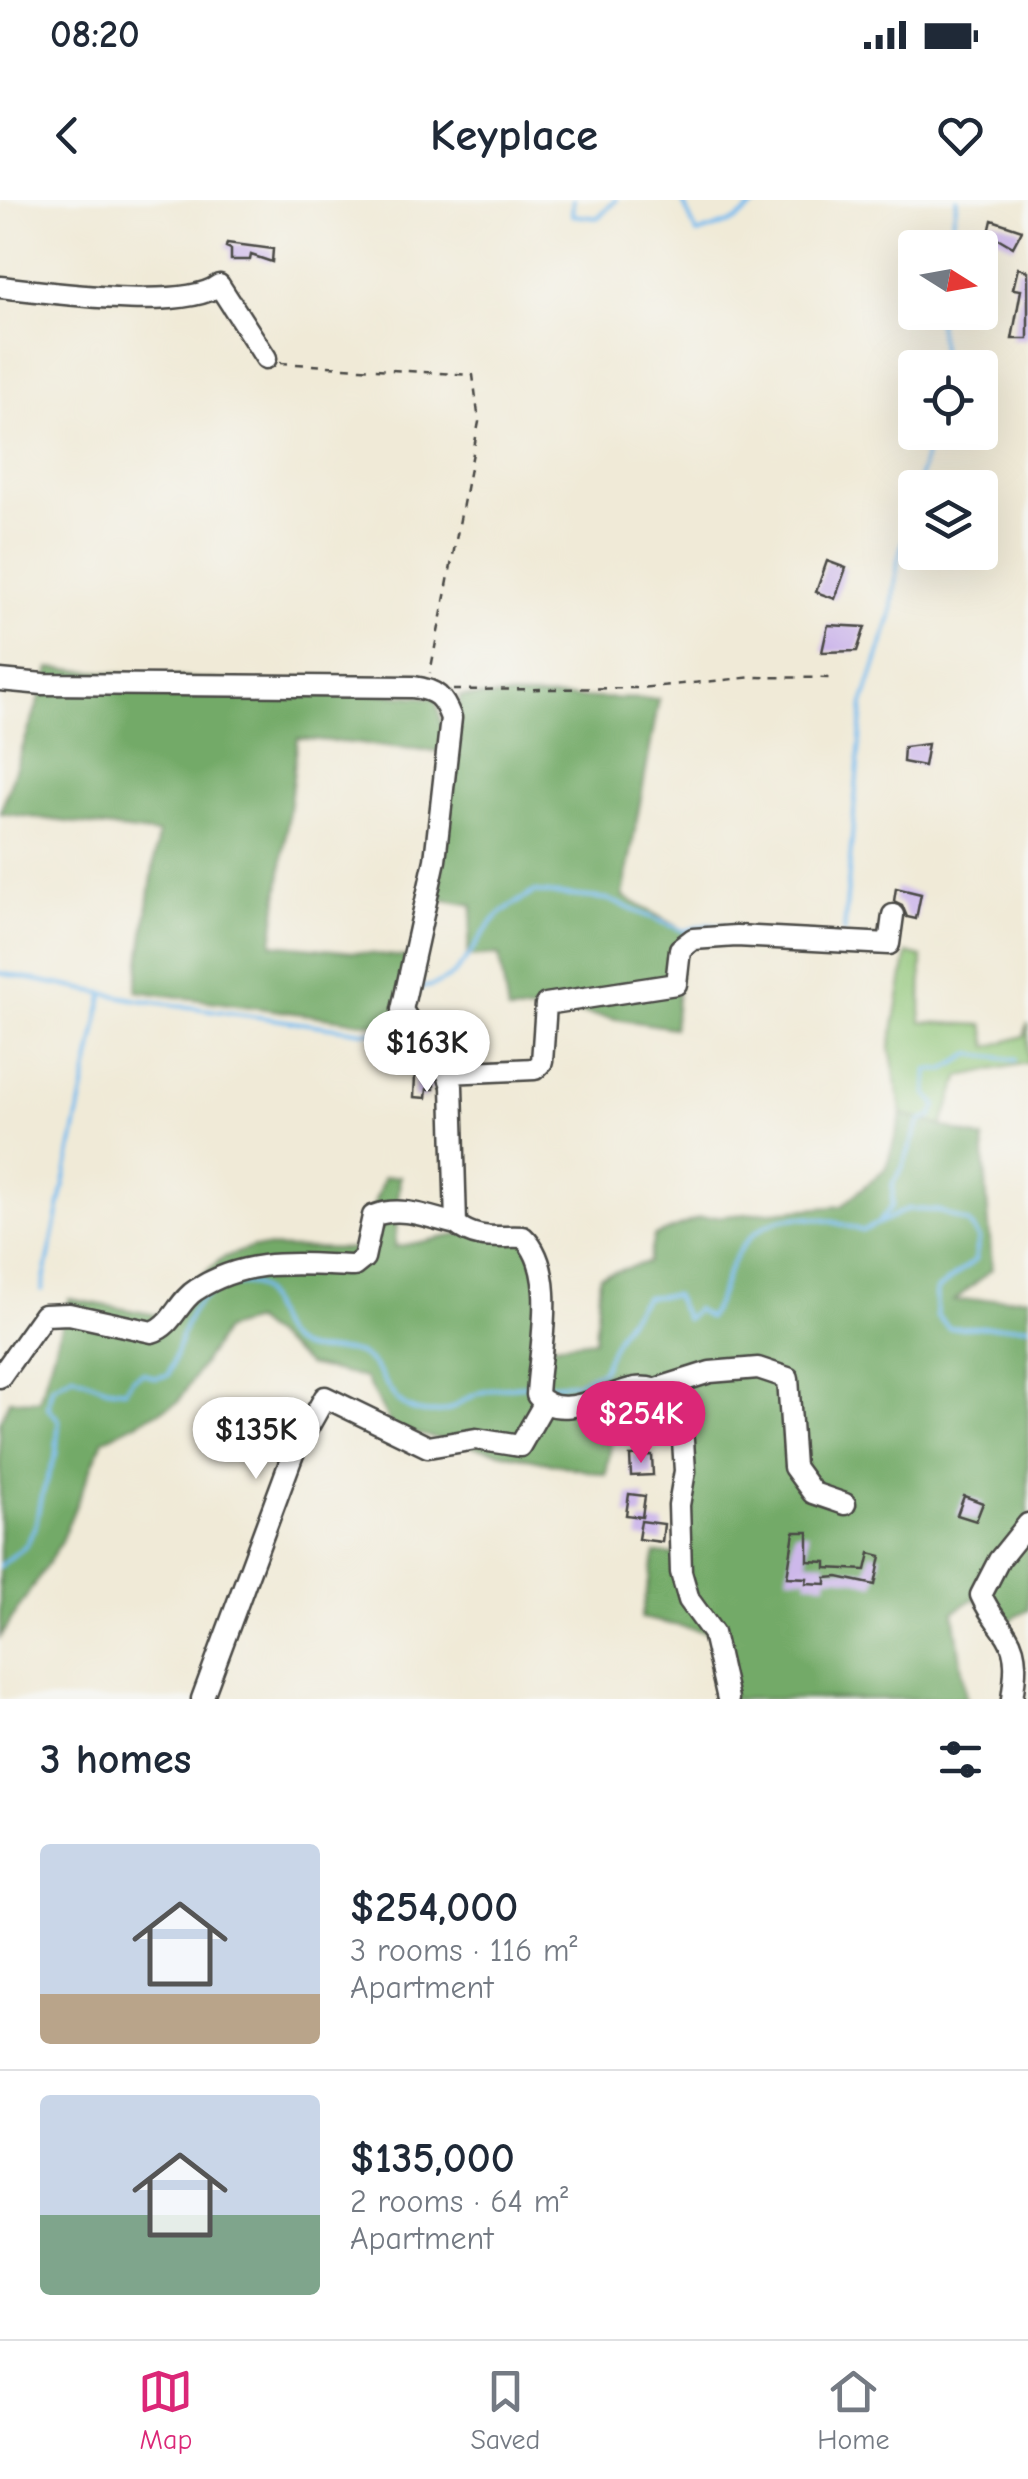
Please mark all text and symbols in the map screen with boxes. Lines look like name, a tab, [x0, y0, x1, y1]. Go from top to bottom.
text: 08:20	[50, 13, 140, 57]
icon: back	[40, 108, 95, 163]
icon: heart	[933, 108, 988, 163]
text: Keyplace	[430, 109, 598, 161]
north arrow	[898, 230, 998, 330]
map controls	[898, 230, 998, 570]
button: locate	[898, 350, 998, 450]
button: layers	[898, 470, 998, 570]
pin: $163K	[357, 1010, 497, 1095]
text: $163K	[386, 1024, 468, 1061]
pin: $254K	[571, 1381, 711, 1466]
text: $254K	[598, 1395, 684, 1432]
pin: $135K	[186, 1397, 326, 1482]
text: $135K	[215, 1411, 297, 1448]
icon: filters	[933, 1732, 988, 1787]
text: 3 homes	[40, 1735, 191, 1784]
text: $254,000	[350, 1883, 518, 1932]
icon: home	[120, 1884, 240, 2004]
text: 3 rooms · 116 m²	[350, 1932, 578, 1969]
text: Apartment	[350, 1969, 493, 2006]
text: $135,000	[350, 2134, 515, 2183]
icon: home	[120, 2135, 240, 2255]
text: 2 rooms · 64 m²	[350, 2183, 568, 2220]
text: Apartment	[350, 2220, 493, 2257]
tab: Map	[138, 2364, 193, 2456]
tab: Saved	[470, 2364, 540, 2456]
tab: Home	[817, 2364, 890, 2456]

